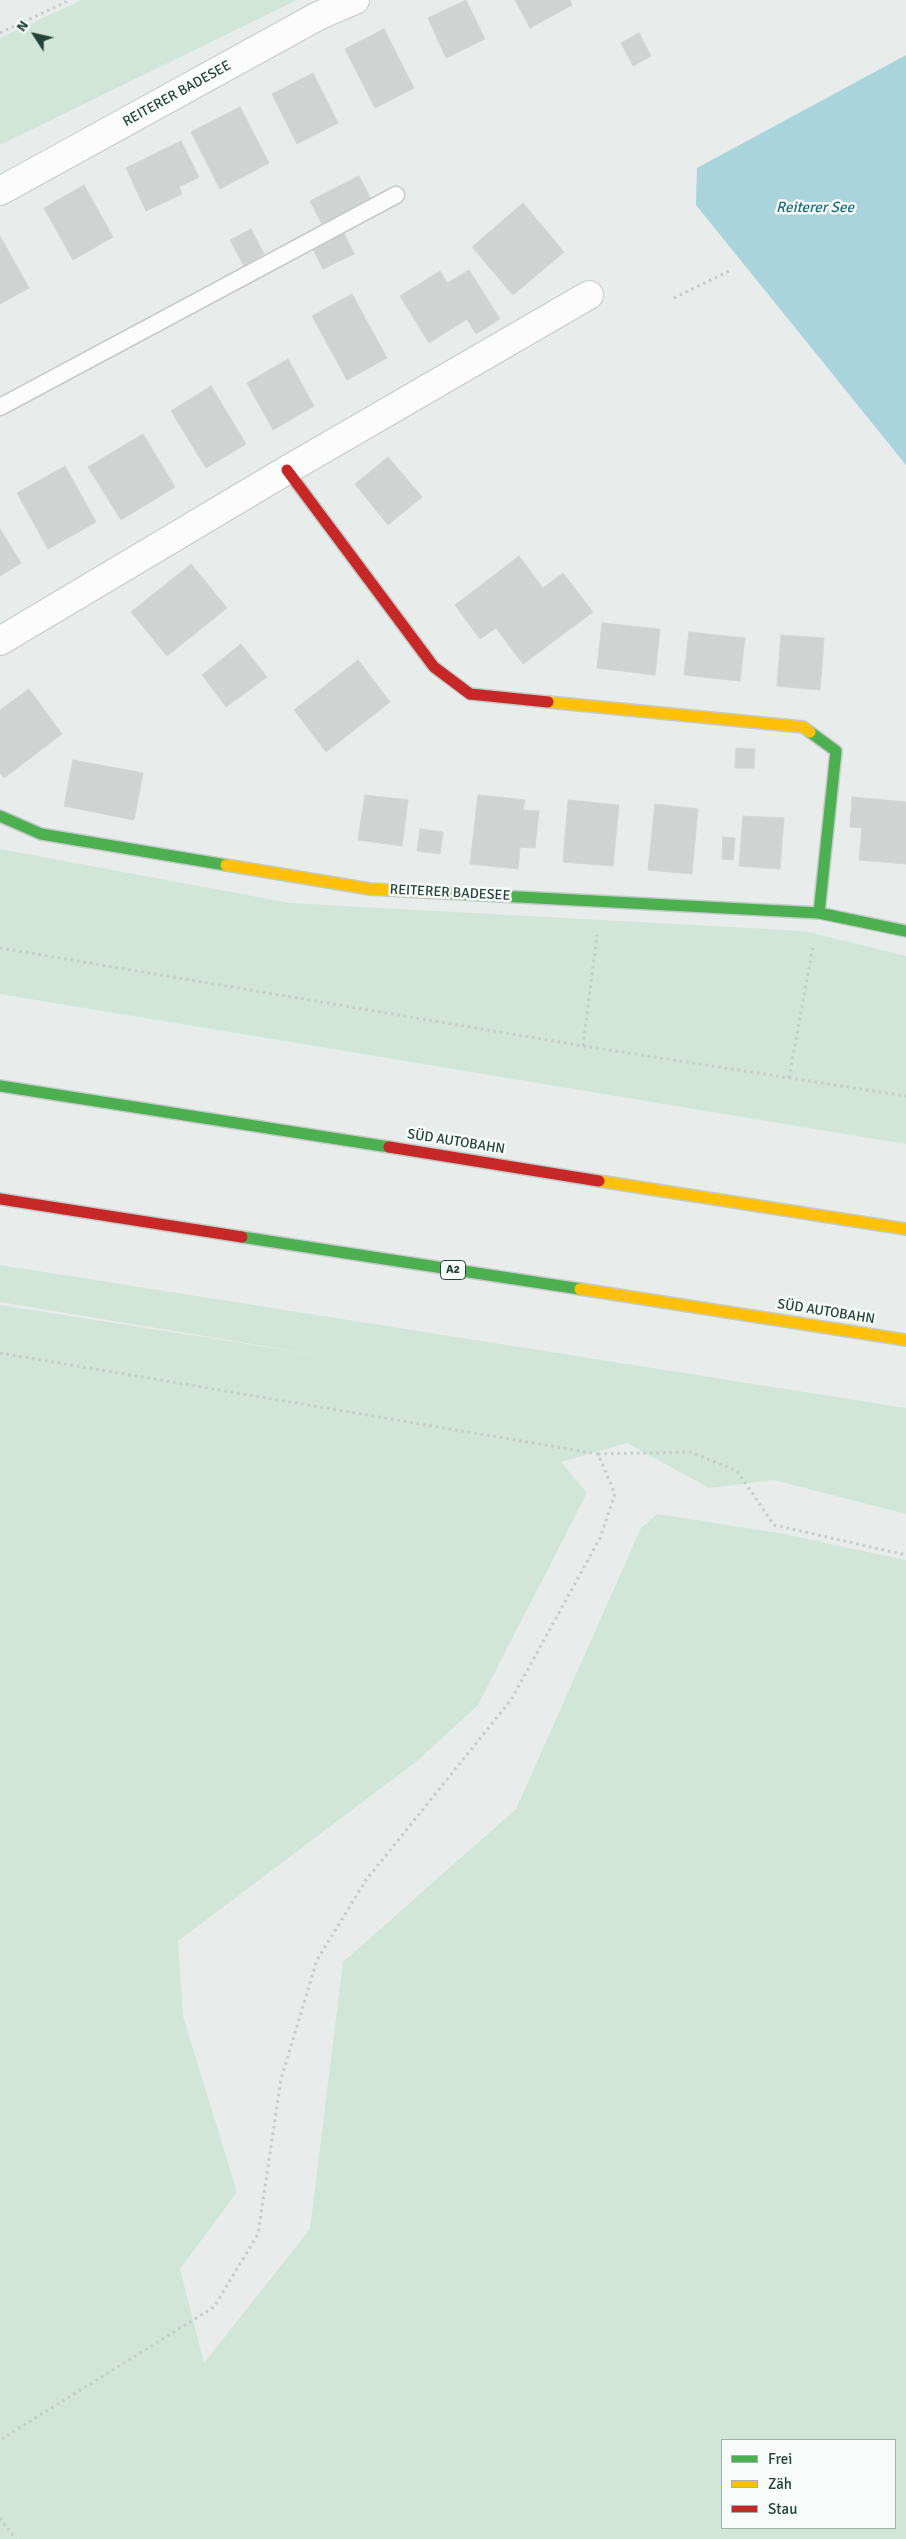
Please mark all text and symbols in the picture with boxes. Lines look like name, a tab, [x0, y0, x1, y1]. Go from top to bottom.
north arrow	[10, 10, 60, 60]
text: N	[13, 17, 32, 35]
street label: REITERER BADESEE	[120, 57, 234, 131]
water label: Reiterer See	[776, 199, 854, 217]
street label: REITERER BADESEE	[389, 881, 511, 905]
street label: SÜD AUTOBAHN	[406, 1126, 506, 1158]
road number: A2	[440, 1260, 466, 1280]
street label: SÜD AUTOBAHN	[776, 1296, 876, 1328]
legend	[721, 2439, 896, 2529]
text: Frei	[768, 2450, 792, 2468]
text: Zäh	[768, 2475, 792, 2493]
text: Stau	[768, 2500, 797, 2518]

